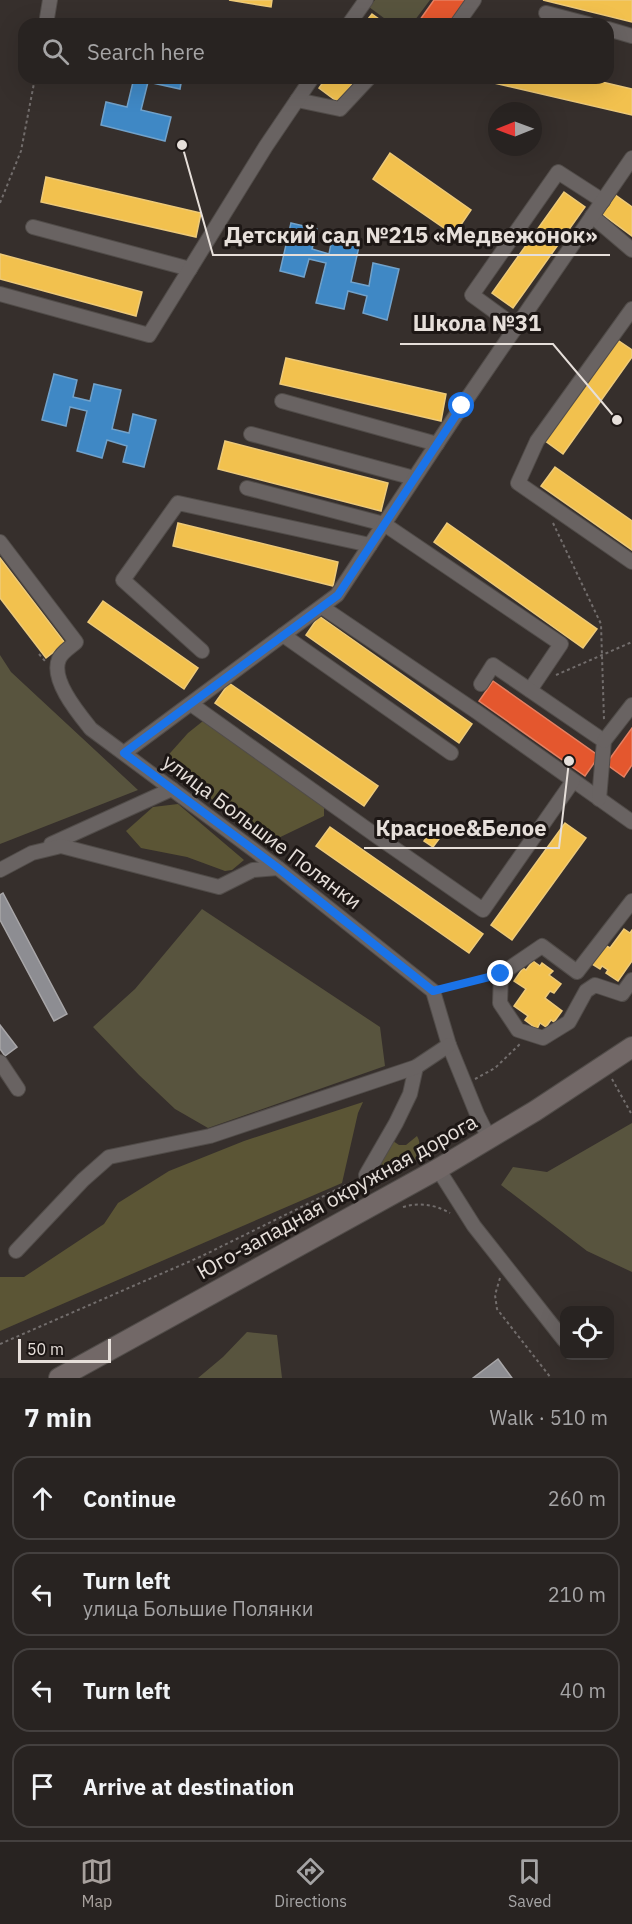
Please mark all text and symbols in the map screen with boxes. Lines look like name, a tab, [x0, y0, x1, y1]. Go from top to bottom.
search box	[18, 18, 614, 84]
icon: search	[39, 35, 72, 68]
text: Search here	[87, 37, 205, 66]
north arrow	[488, 102, 542, 156]
callout: Детский сад №215 «Медвежонок»	[213, 215, 610, 255]
text: Детский сад №215 «Медвежонок»	[224, 220, 598, 249]
callout: Школа №31	[400, 304, 553, 344]
text: Школа №31	[413, 308, 541, 337]
route start	[448, 392, 474, 418]
street label: улица Большие Полянки	[157, 747, 368, 915]
callout: Красное&Белое	[364, 808, 559, 848]
text: Красное&Белое	[375, 813, 547, 842]
route end	[487, 960, 513, 986]
street label: Юго-западная окружная дорога	[191, 1107, 482, 1285]
map controls	[560, 1306, 614, 1360]
button: locate	[560, 1306, 614, 1360]
scale bar	[18, 1336, 111, 1364]
text: 50 m	[27, 1339, 64, 1359]
text: 7 min	[24, 1400, 92, 1434]
text: Walk · 510 m	[490, 1404, 608, 1431]
icon: ahead	[26, 1482, 59, 1515]
text: Continue	[83, 1484, 176, 1513]
text: 260 m	[548, 1485, 606, 1512]
text: Turn left	[83, 1566, 171, 1595]
icon: left	[26, 1578, 59, 1611]
text: 210 m	[548, 1581, 606, 1608]
text: улица Большие Полянки	[83, 1595, 314, 1622]
icon: left	[26, 1674, 59, 1707]
text: Turn left	[83, 1676, 171, 1705]
text: 40 m	[560, 1677, 606, 1704]
icon: arrive	[26, 1770, 59, 1803]
text: Arrive at destination	[83, 1772, 294, 1801]
tab: Map	[80, 1855, 113, 1911]
tab: Directions	[274, 1855, 347, 1911]
tab: Saved	[508, 1855, 552, 1911]

